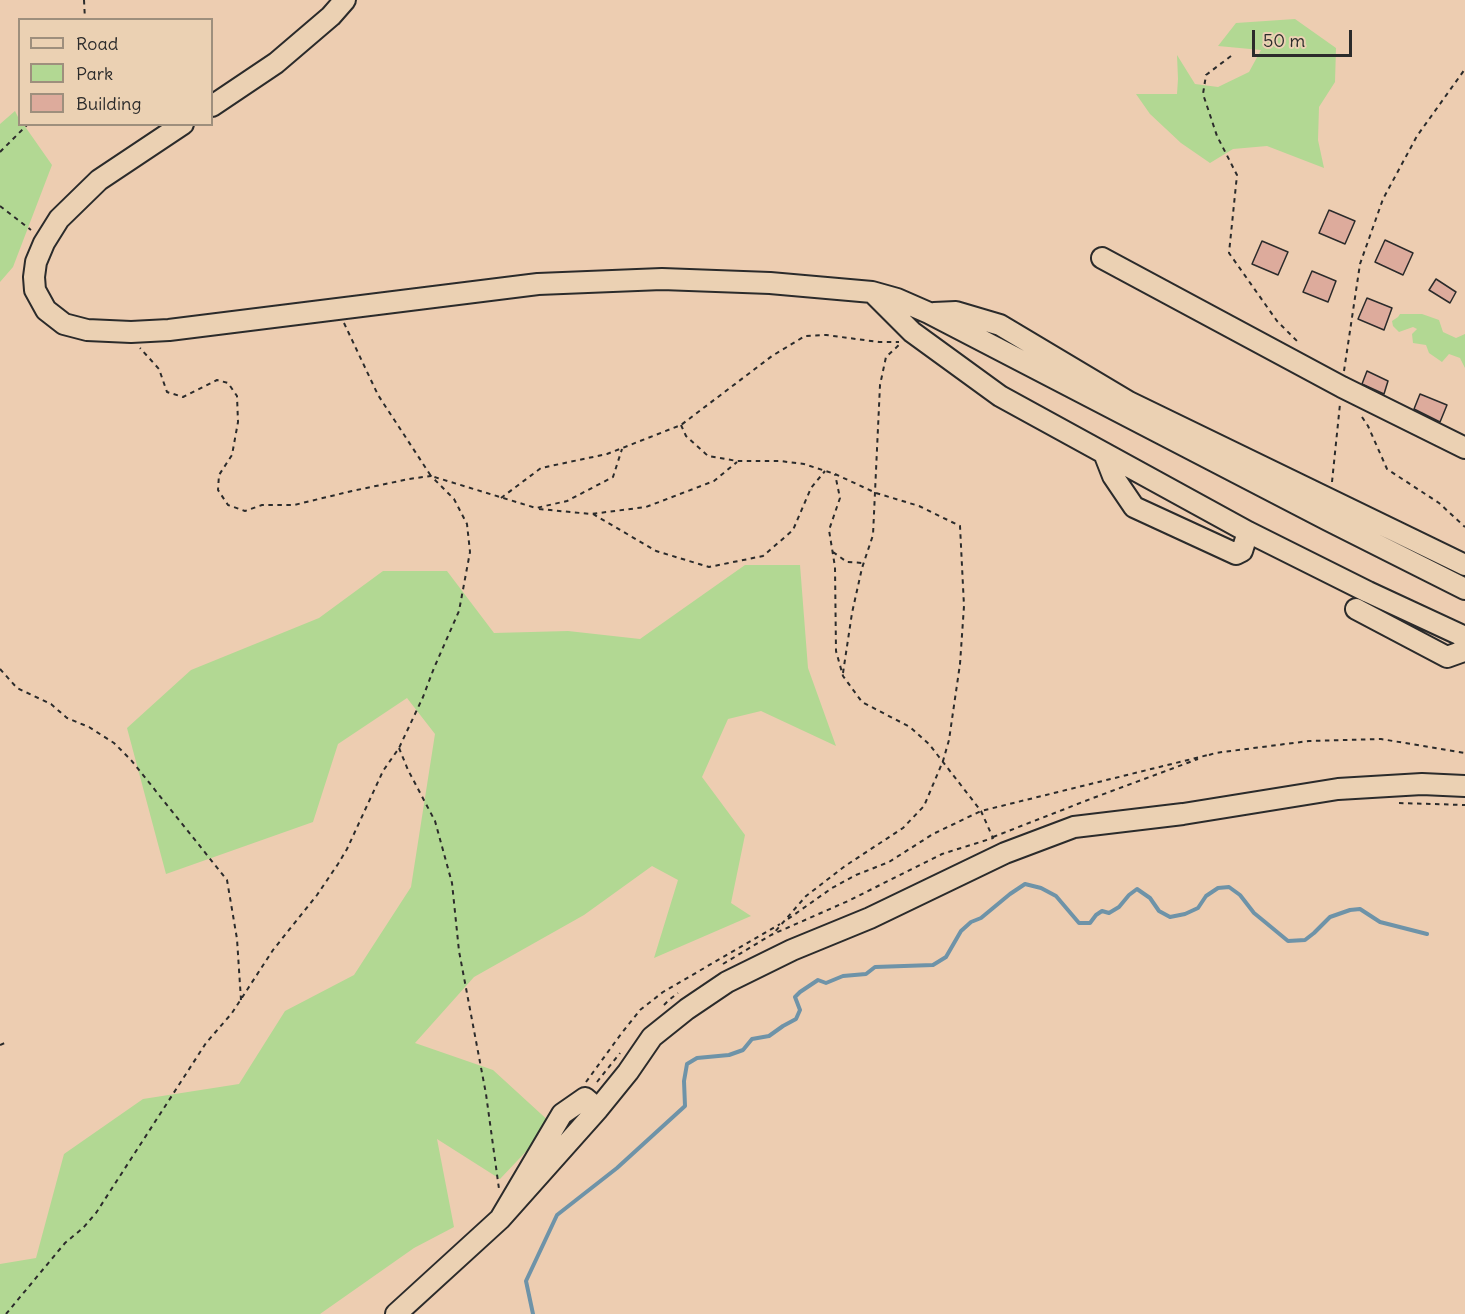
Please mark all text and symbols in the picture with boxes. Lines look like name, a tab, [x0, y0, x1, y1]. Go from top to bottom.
legend	[18, 18, 213, 126]
scale bar	[1255, 18, 1356, 56]
text: 50 m	[1263, 29, 1305, 52]
text: Road	[76, 32, 118, 55]
text: Park	[76, 62, 113, 85]
text: Building	[76, 92, 141, 115]

